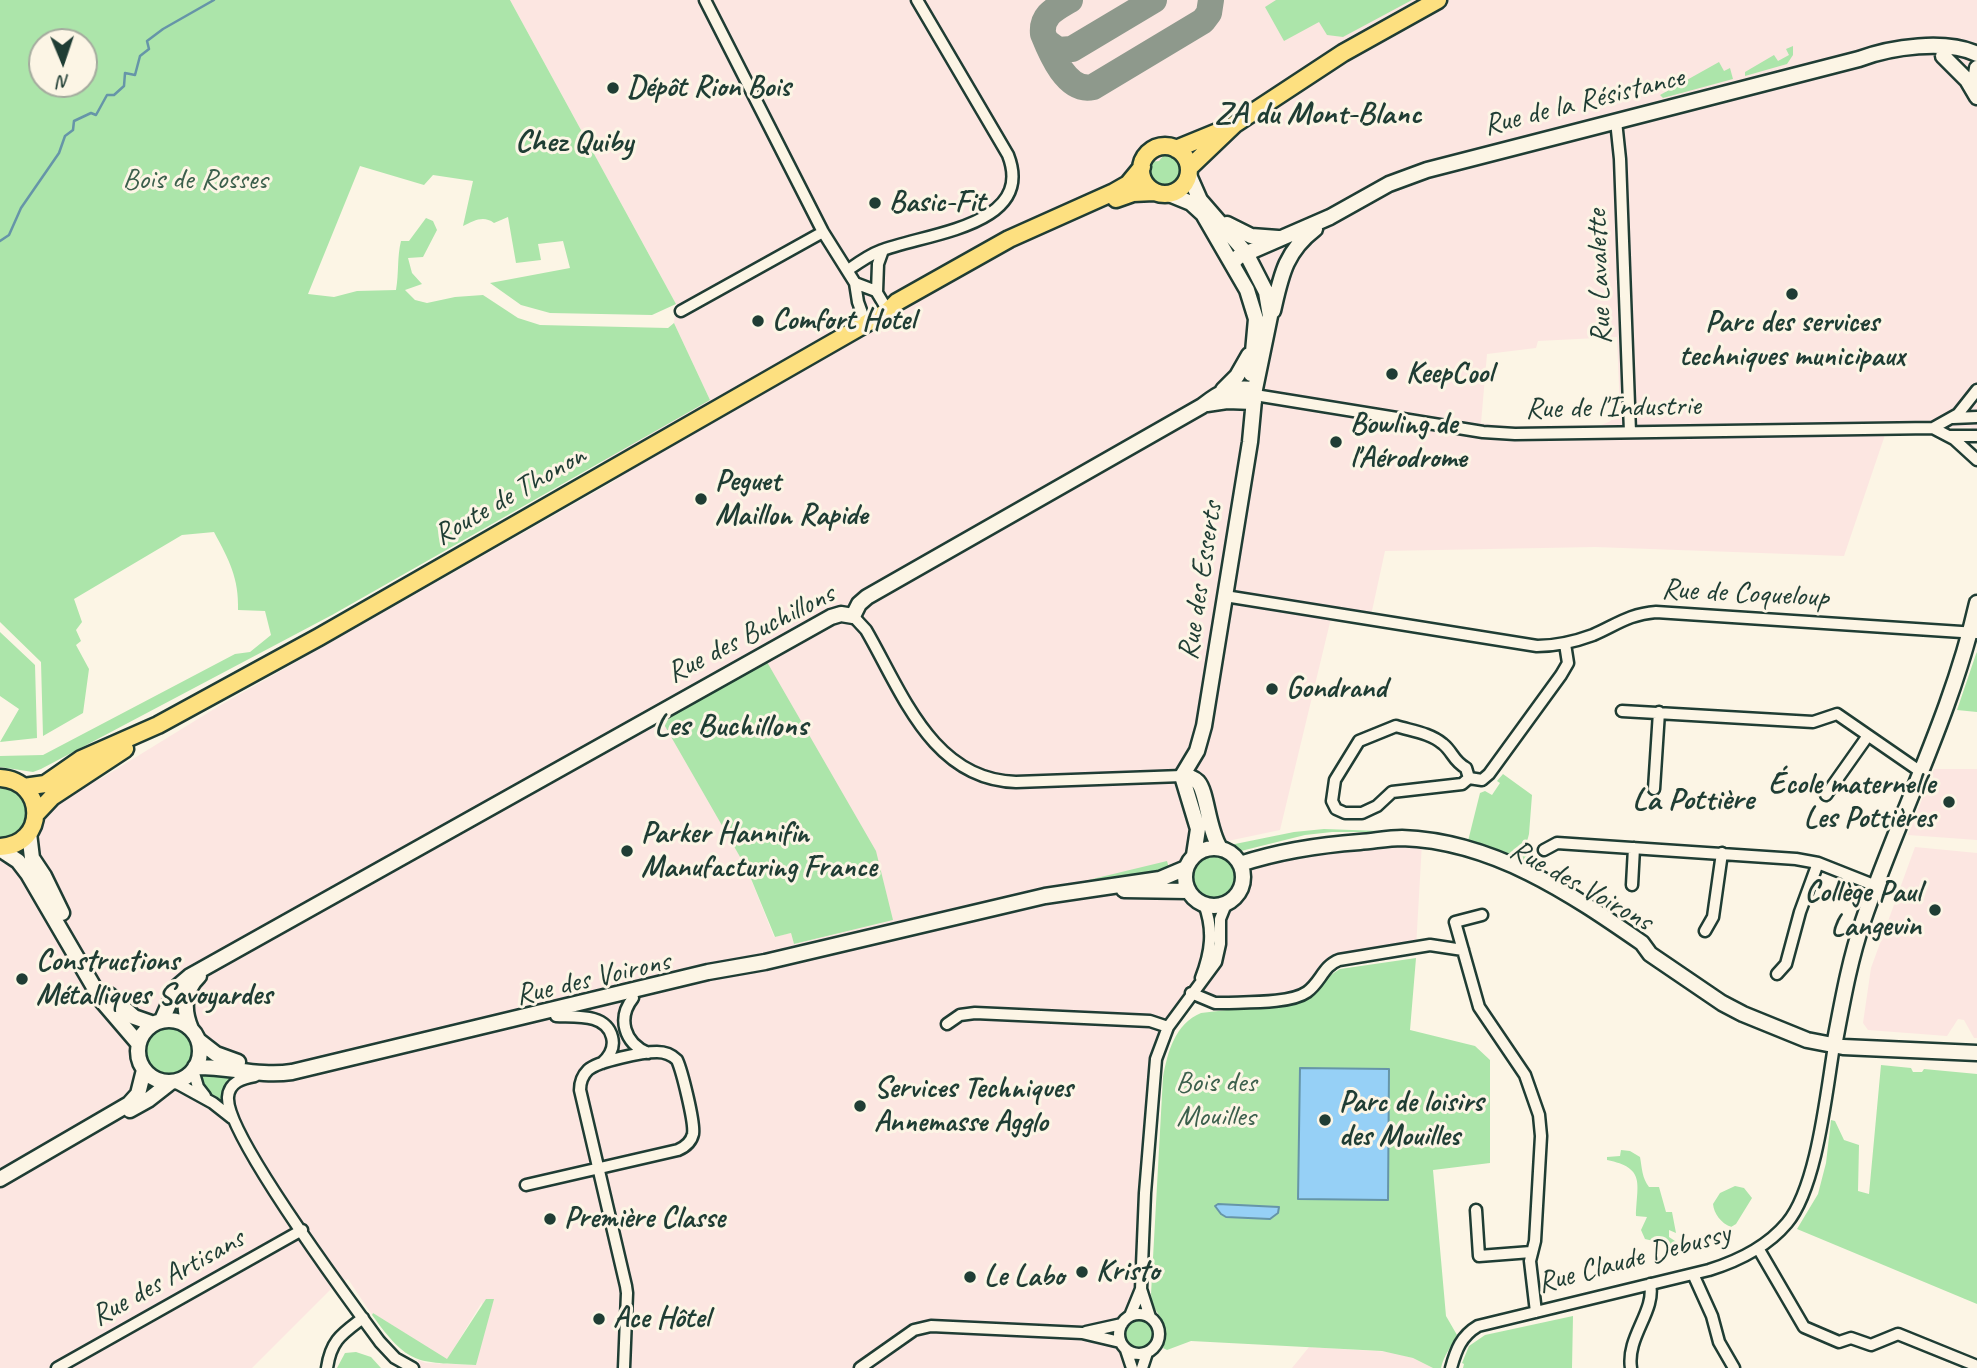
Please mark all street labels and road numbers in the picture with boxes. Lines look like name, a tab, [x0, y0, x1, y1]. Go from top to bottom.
street label: Rue de la Résistance	[1480, 60, 1688, 144]
street label: Rue Lavalette	[1580, 209, 1620, 345]
street label: Rue de l'Industrie	[1525, 388, 1701, 428]
street label: Route de Thonon	[428, 438, 592, 554]
street label: Rue des Esserts	[1171, 499, 1231, 663]
street label: Rue de Coqueloup	[1661, 572, 1829, 616]
street label: Rue des Buchillons	[661, 576, 841, 692]
street label: Rue des Voirons	[1503, 832, 1659, 940]
street label: Rue des Voirons	[512, 944, 674, 1014]
street label: Rue Claude Debussy	[1534, 1216, 1734, 1302]
street label: Rue des Artisans	[85, 1221, 251, 1335]

